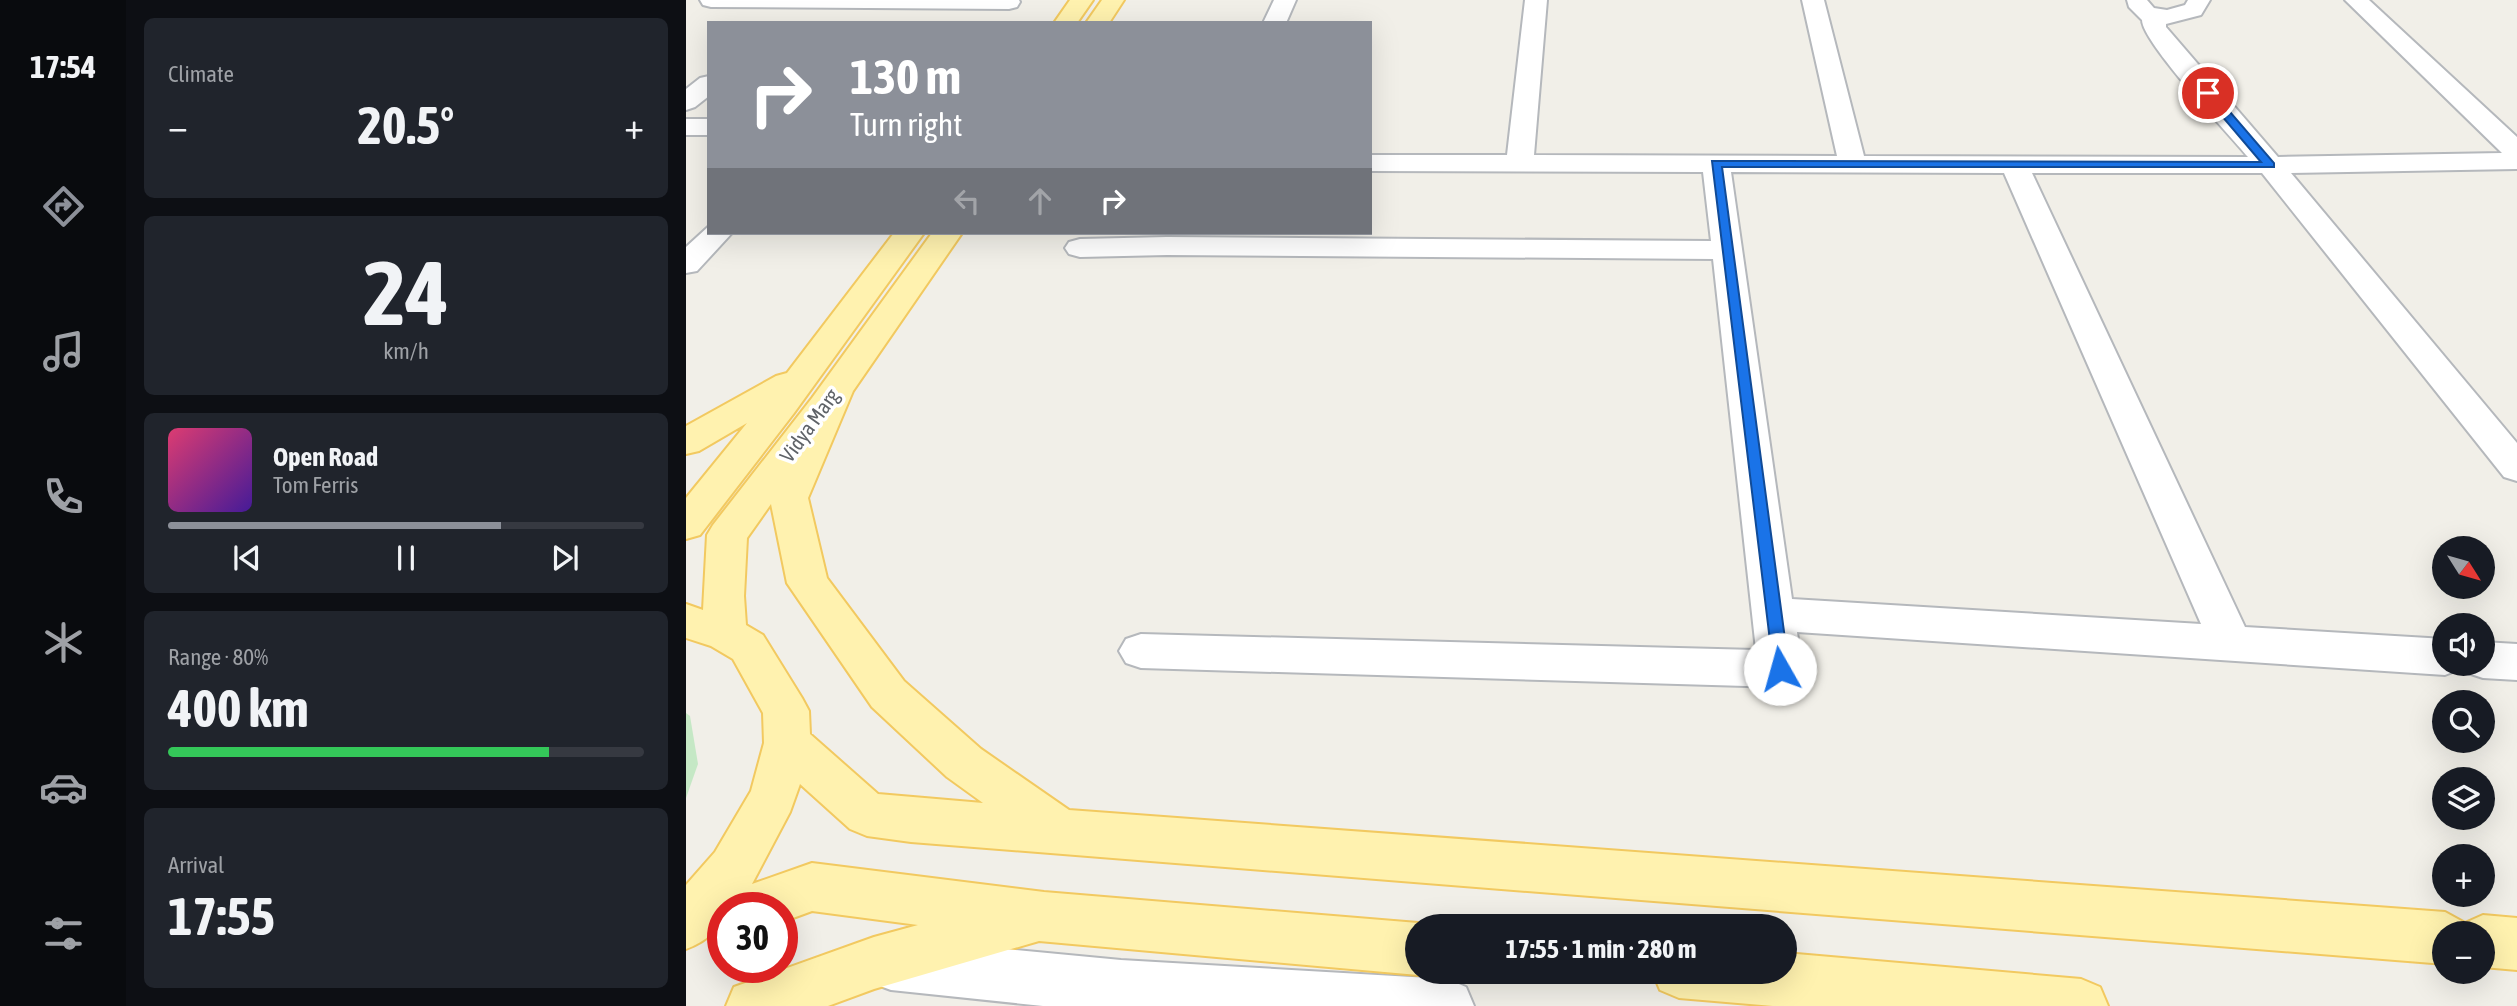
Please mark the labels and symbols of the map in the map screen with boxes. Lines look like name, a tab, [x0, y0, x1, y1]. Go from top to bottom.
pin	[2178, 63, 2238, 123]
street label: Vidya Marg	[774, 384, 844, 466]
north arrow	[2432, 536, 2496, 598]
position arrow	[1743, 632, 1817, 706]
speed limit sign: 30	[707, 892, 798, 983]

